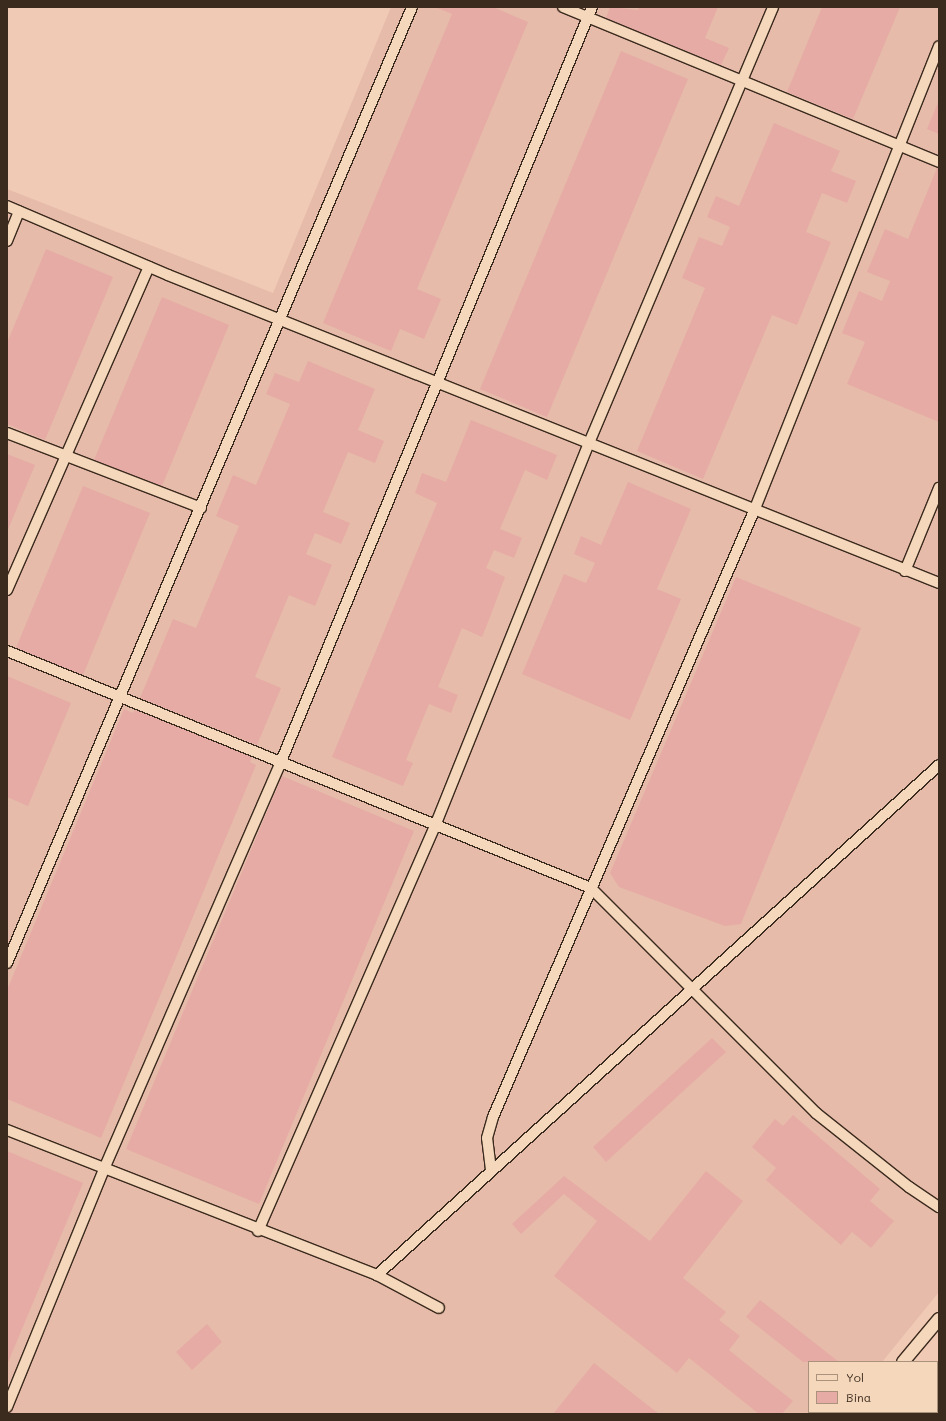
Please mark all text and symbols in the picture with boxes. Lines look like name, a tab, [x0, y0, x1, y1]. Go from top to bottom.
legend	[808, 1361, 938, 1413]
text: Yol	[846, 1369, 864, 1385]
text: Bina	[846, 1389, 871, 1405]

